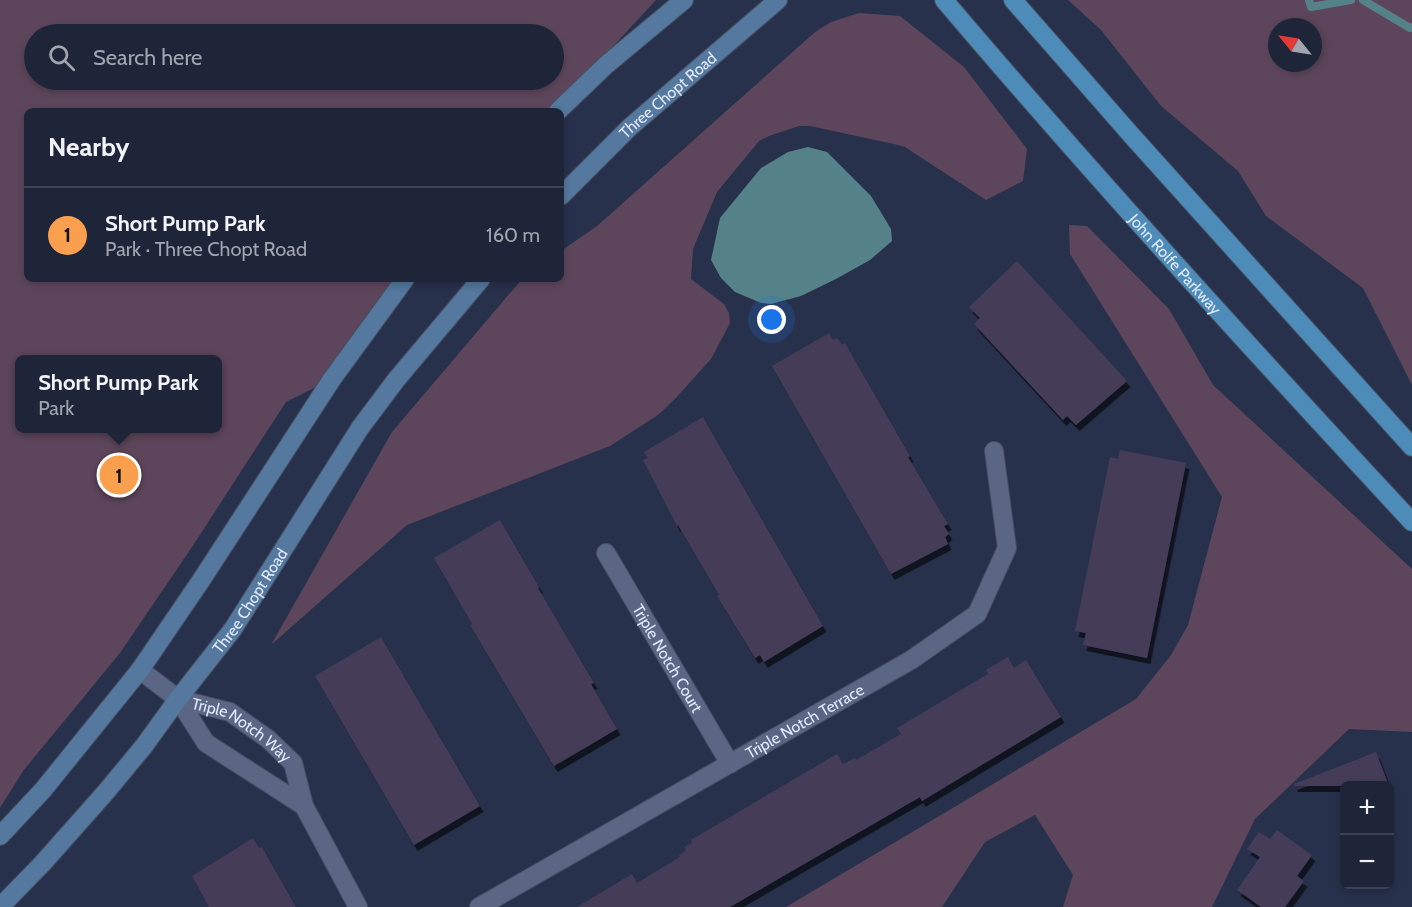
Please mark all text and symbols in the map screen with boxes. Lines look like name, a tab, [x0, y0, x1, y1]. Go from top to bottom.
north arrow	[1268, 18, 1322, 72]
search box	[24, 24, 564, 90]
icon: search	[45, 41, 78, 74]
text: Search here	[93, 44, 202, 71]
street label: Three Chopt Road	[615, 48, 720, 142]
text: Nearby	[48, 131, 129, 163]
street label: John Rolfe Parkway	[1124, 209, 1225, 318]
text: Short Pump Park	[105, 210, 266, 237]
text: 1	[64, 223, 71, 247]
text: 160 m	[486, 223, 540, 247]
text: Park · Three Chopt Road	[105, 237, 307, 261]
your location	[757, 305, 786, 334]
popup	[15, 355, 222, 433]
text: Short Pump Park	[38, 369, 199, 396]
text: Park	[38, 396, 74, 420]
pin: 1	[100, 452, 138, 498]
street label: Three Chopt Road	[209, 545, 292, 657]
street label: Triple Notch Court	[628, 601, 707, 716]
street label: Triple Notch Terrace	[742, 680, 867, 763]
street label: Triple Notch Way	[190, 694, 295, 766]
map controls	[1340, 781, 1394, 889]
button: +	[1340, 781, 1394, 835]
button: −	[1340, 835, 1394, 889]

